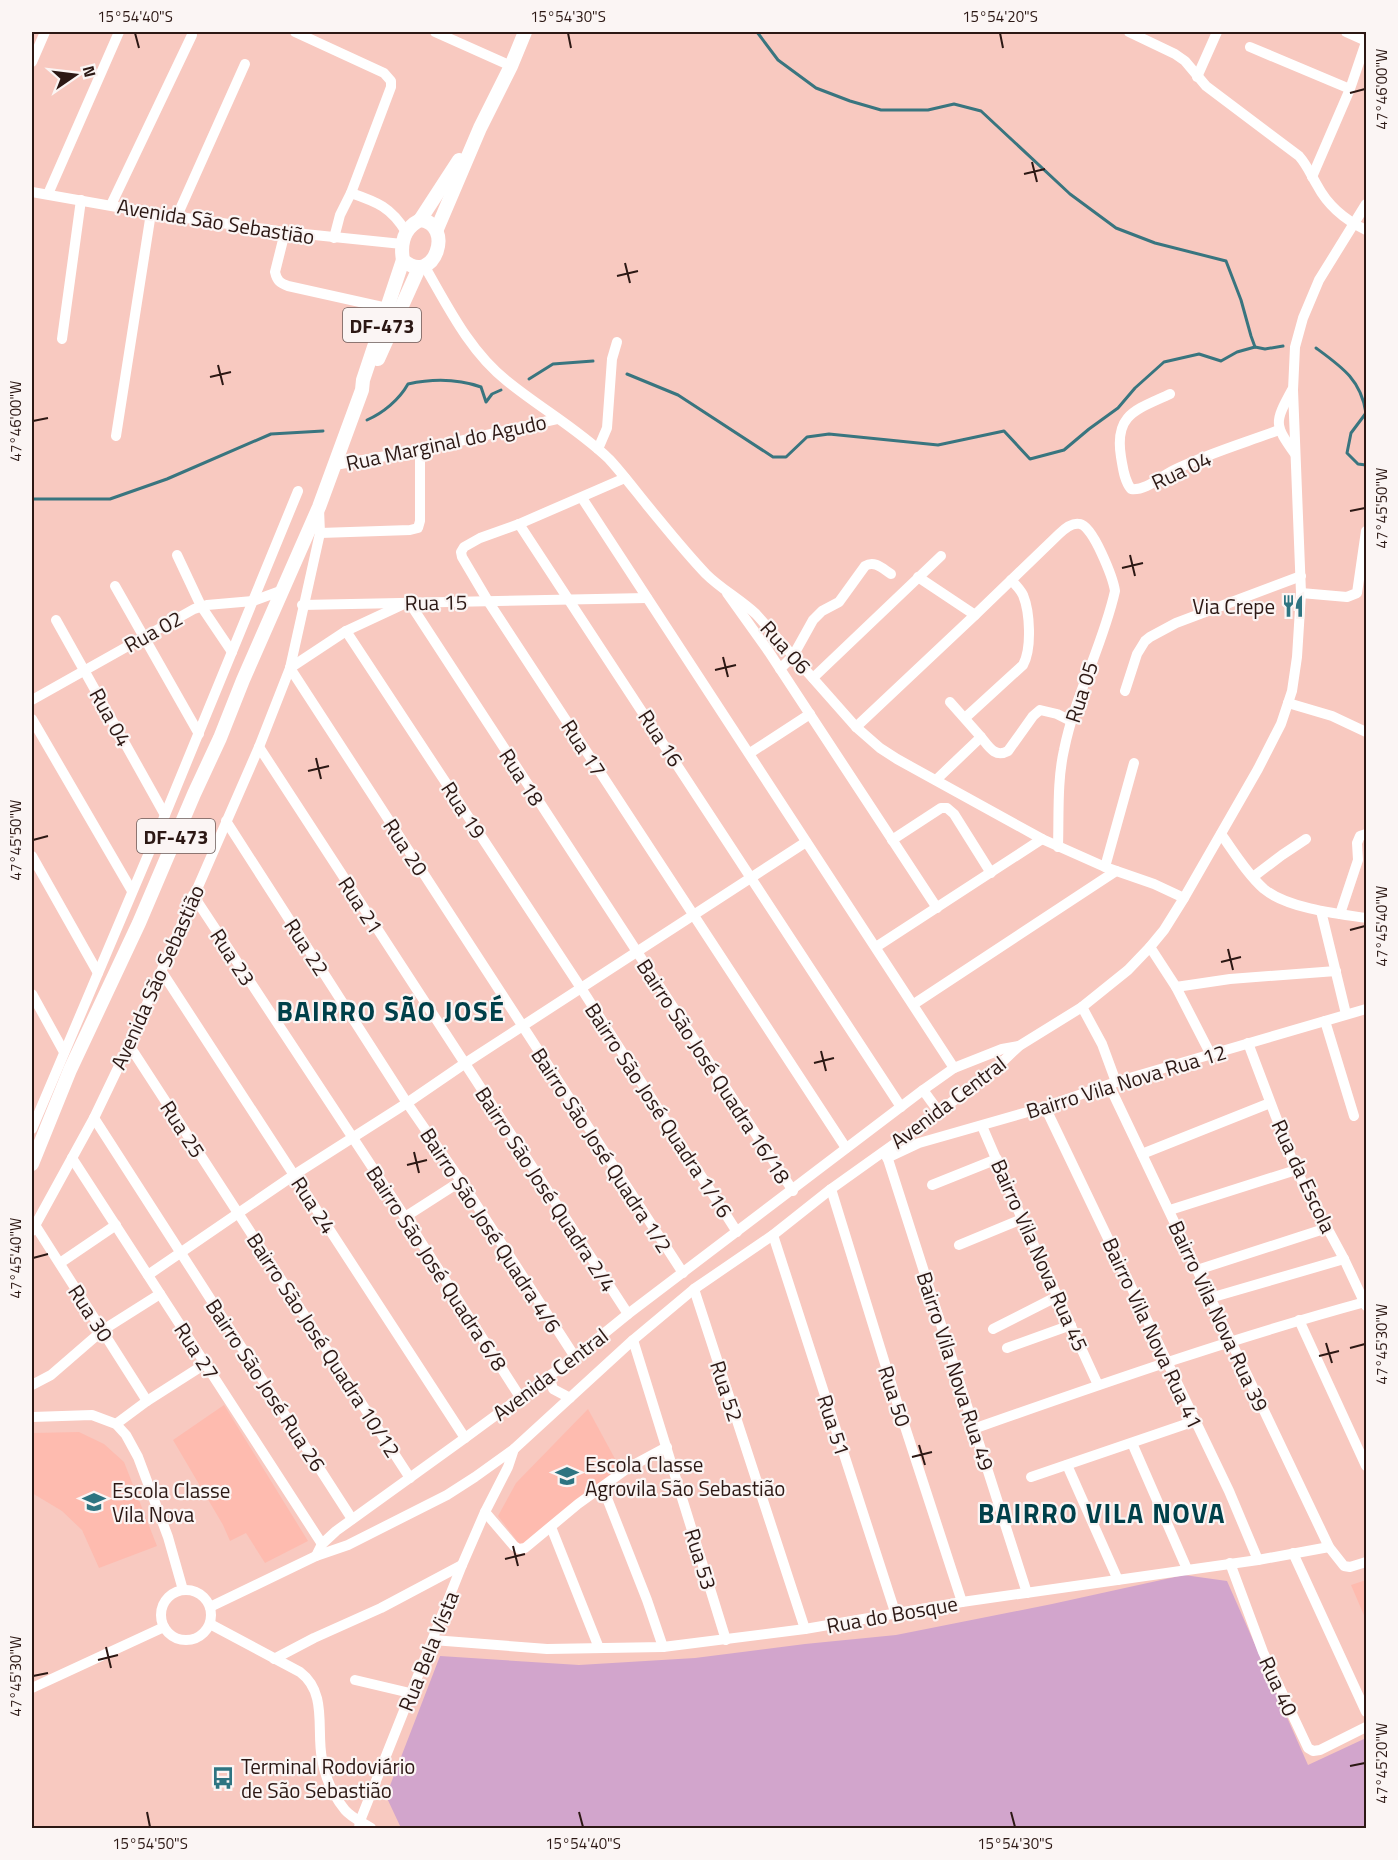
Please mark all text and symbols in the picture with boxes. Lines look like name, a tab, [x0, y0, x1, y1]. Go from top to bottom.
text: 15°54'40"S	[97, 5, 173, 28]
text: 15°54'30"S	[530, 5, 606, 28]
text: 15°54'20"S	[962, 5, 1038, 28]
north arrow	[45, 45, 105, 105]
text: 47°46'00"W	[1370, 49, 1393, 129]
text: N	[77, 63, 103, 80]
street label: Avenida São Sebastião	[115, 190, 317, 252]
road number: DF-473	[343, 308, 421, 342]
text: 47°46'00"W	[4, 381, 27, 461]
street label: Rua Marginal do Agudo	[343, 405, 549, 479]
street label: Rua 04	[1146, 442, 1216, 498]
text: 47°45'50"W	[1370, 468, 1393, 548]
street label: Rua 15	[404, 585, 468, 619]
place label: Via Crepe	[1192, 590, 1275, 622]
restaurant icon: Via Crepe	[1280, 593, 1306, 619]
street label: Rua 02	[118, 602, 188, 660]
street label: Rua 06	[753, 613, 819, 681]
street label: Rua 05	[1056, 657, 1106, 727]
street label: Rua 04	[82, 682, 140, 752]
street label: Rua 16	[631, 703, 691, 773]
street label: Rua 17	[554, 713, 614, 783]
street label: Rua 18	[492, 742, 553, 812]
street label: Rua 19	[434, 775, 494, 845]
text: 47°45'50"W	[4, 800, 27, 880]
street label: Rua 20	[376, 812, 436, 882]
road number: DF-473	[137, 819, 215, 853]
street label: Rua 21	[331, 870, 391, 940]
street label: Avenida São Sebastião	[102, 879, 212, 1075]
text: 47°45'40"W	[1370, 886, 1393, 966]
street label: Rua 22	[277, 912, 337, 982]
street label: Rua 23	[203, 922, 263, 992]
street label: Bairro São José Quadra 16/18	[629, 952, 799, 1190]
district label: BAIRRO SÃO JOSÉ	[276, 990, 506, 1031]
street label: Bairro São José Quadra 1/16	[577, 996, 741, 1224]
street label: Bairro Vila Nova Rua 12	[1022, 1035, 1230, 1127]
street label: Bairro São José Quadra 1/2	[524, 1041, 680, 1259]
street label: Avenida Central	[883, 1048, 1013, 1156]
street label: Bairro São José Quadra 2/4	[468, 1080, 624, 1298]
street label: Rua 25	[153, 1094, 213, 1164]
street label: Rua da Escola	[1264, 1114, 1345, 1239]
street label: Bairro São José Quadra 4/6	[413, 1121, 569, 1339]
street label: Bairro Vila Nova Rua 45	[983, 1154, 1097, 1356]
street label: Bairro São José Quadra 6/8	[359, 1159, 516, 1377]
street label: Rua 24	[284, 1170, 344, 1240]
street label: Bairro Vila Nova Rua 39	[1161, 1215, 1277, 1417]
text: 47°45'40"W	[4, 1218, 27, 1298]
street label: Bairro São José Quadra 10/12	[239, 1226, 409, 1464]
street label: Bairro Vila Nova Rua 41	[1095, 1232, 1211, 1434]
street label: Bairro Vila Nova Rua 49	[909, 1267, 1003, 1475]
street label: Rua 30	[61, 1278, 121, 1348]
street label: Bairro São José Rua 26	[198, 1292, 334, 1478]
text: 47°45'30"W	[1370, 1304, 1393, 1384]
street label: Rua 27	[167, 1316, 227, 1386]
street label: Avenida Central	[485, 1320, 615, 1428]
street label: Rua 52	[702, 1356, 752, 1426]
street label: Rua 50	[870, 1361, 920, 1431]
street label: Rua 51	[809, 1390, 859, 1460]
place label: Escola Classe Agrovila São Sebastião	[585, 1448, 785, 1504]
school or university icon: Escola Classe Agrovila São Sebastião	[554, 1463, 580, 1489]
place label: Escola Classe Vila Nova	[112, 1474, 230, 1530]
school or university icon: Escola Classe Vila Nova	[81, 1489, 107, 1515]
district label: BAIRRO VILA NOVA	[978, 1492, 1226, 1533]
street label: Rua 53	[677, 1524, 725, 1594]
street label: Rua Bela Vista	[389, 1586, 467, 1716]
street label: Rua do Bosque	[824, 1587, 960, 1641]
text: 47°45'30"W	[4, 1636, 27, 1716]
street label: Rua 40	[1251, 1651, 1307, 1721]
text: 47°45'20"W	[1370, 1723, 1393, 1803]
place label: Terminal Rodoviário de São Sebastião	[241, 1750, 415, 1806]
bus stop icon: Terminal Rodoviário de São Sebastião	[210, 1765, 236, 1791]
text: 15°54'50"S	[112, 1832, 188, 1855]
text: 15°54'40"S	[545, 1832, 621, 1855]
text: 15°54'30"S	[977, 1832, 1053, 1855]

